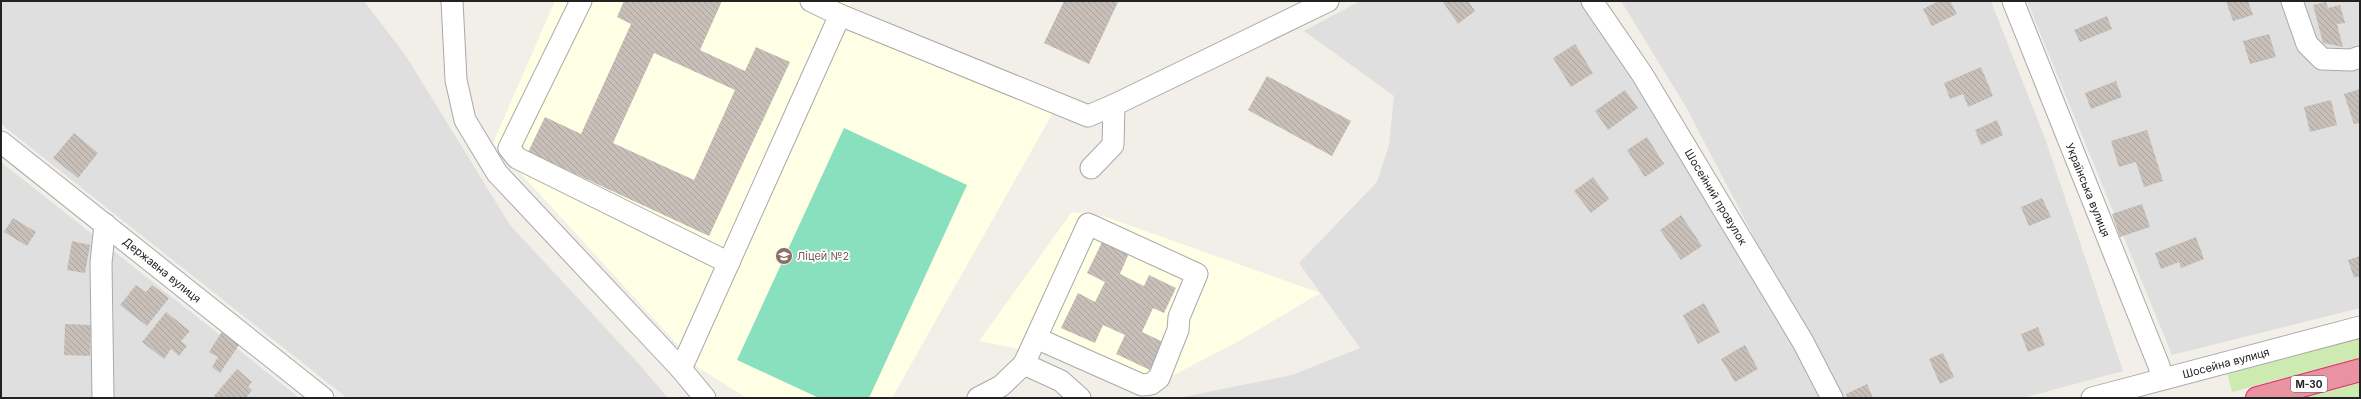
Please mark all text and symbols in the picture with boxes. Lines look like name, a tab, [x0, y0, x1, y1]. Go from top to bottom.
street label: Українська вулиця	[2063, 141, 2113, 239]
street label: Шосейний провулок	[1682, 146, 1750, 248]
street label: Державна вулиця	[120, 234, 204, 306]
school or university icon: Ліцей №2	[774, 246, 794, 266]
place label: Ліцей №2	[797, 249, 849, 263]
street label: Шосейна вулиця	[2181, 345, 2271, 381]
road number: М-30	[2291, 376, 2327, 392]

